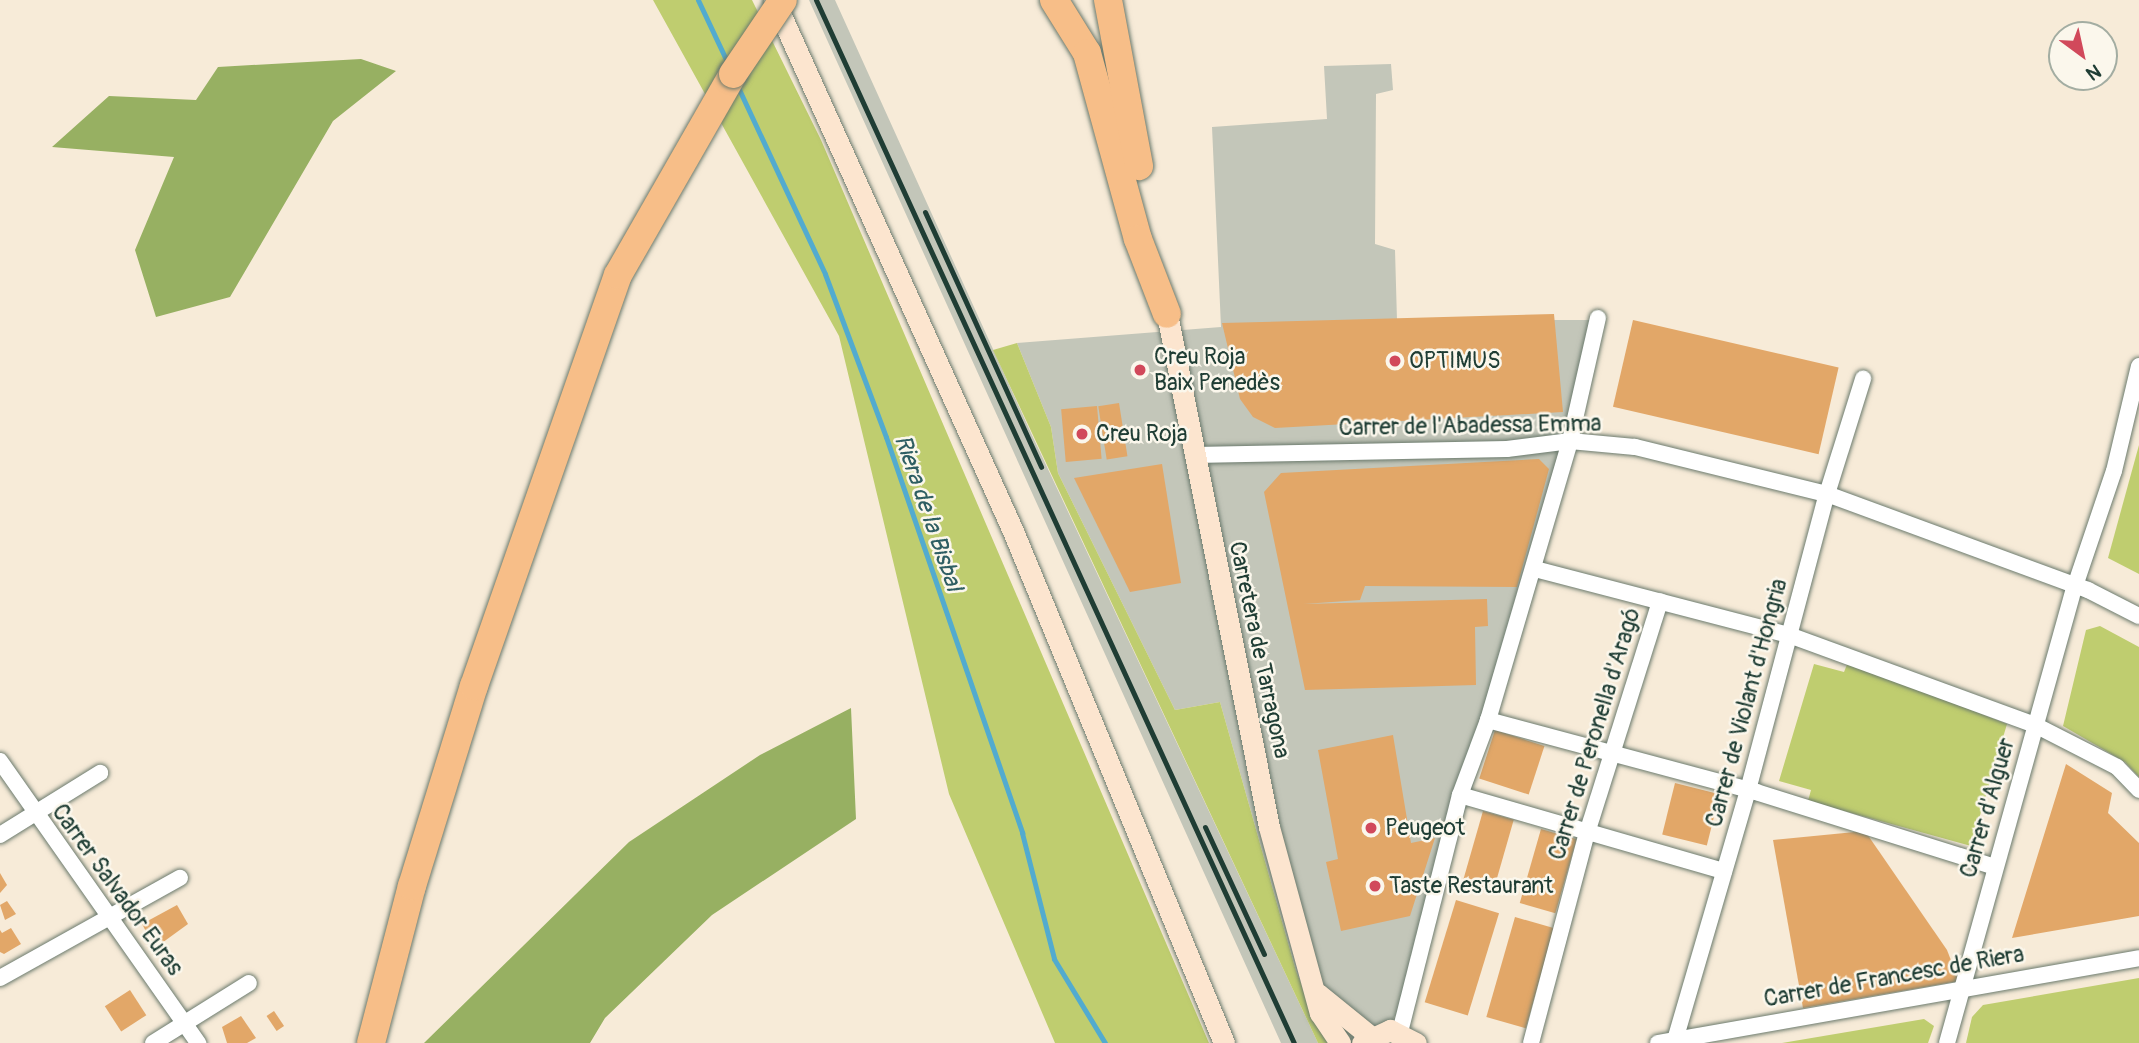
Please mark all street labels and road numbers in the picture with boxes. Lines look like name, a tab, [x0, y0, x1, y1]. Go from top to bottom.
street label: Carrer de l'Abadessa Emma	[1338, 410, 1602, 442]
street label: Carretera de Tarragona	[1223, 539, 1295, 761]
street label: Carrer de Violant d'Hongria	[1701, 576, 1793, 830]
street label: Carrer de Peronella d'Aragó	[1544, 605, 1646, 863]
street label: Carrer d'Alguer	[1955, 735, 2021, 881]
street label: Carrer Salvador Euras	[46, 799, 188, 981]
street label: Carrer de Francesc de Riera	[1762, 941, 2026, 1013]

